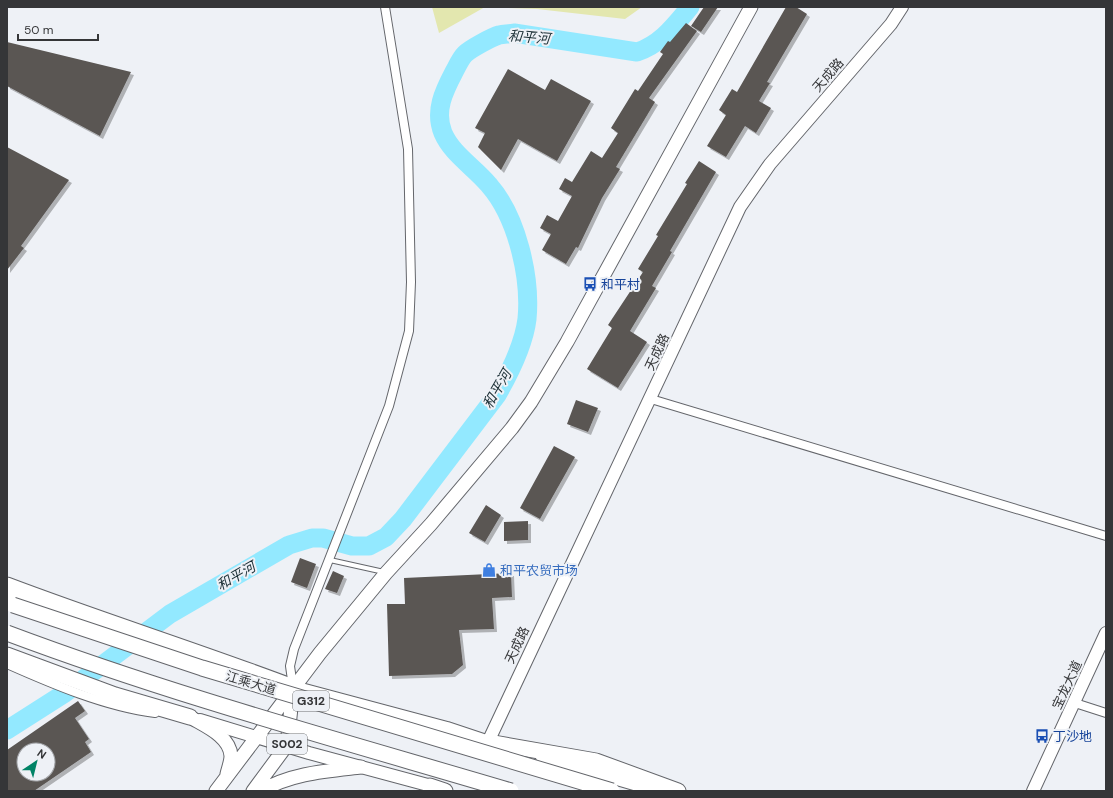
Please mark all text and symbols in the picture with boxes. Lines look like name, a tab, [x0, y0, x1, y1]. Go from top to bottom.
scale bar	[18, 16, 98, 42]
text: 50 m	[24, 22, 53, 38]
water label: 和平河	[507, 26, 554, 48]
street label: 天成路	[809, 55, 847, 95]
bus stop icon: 和平村	[582, 276, 598, 292]
place label: 和平村	[601, 276, 640, 293]
street label: 天成路	[641, 331, 673, 373]
water label: 和平河	[479, 364, 517, 412]
water label: 和平河	[213, 556, 261, 594]
shop icon: 和平农贸市场	[481, 562, 497, 578]
place label: 和平农贸市场	[500, 562, 578, 579]
street label: 天成路	[501, 624, 533, 666]
street label: 宝龙大道	[1048, 658, 1086, 712]
street label: 江乘大道	[224, 667, 278, 699]
road number: G312	[293, 691, 329, 711]
bus stop icon: 丁沙地	[1034, 728, 1050, 744]
place label: 丁沙地	[1053, 728, 1092, 745]
road number: S002	[267, 734, 307, 754]
north arrow	[16, 742, 56, 782]
text: N	[34, 746, 49, 762]

